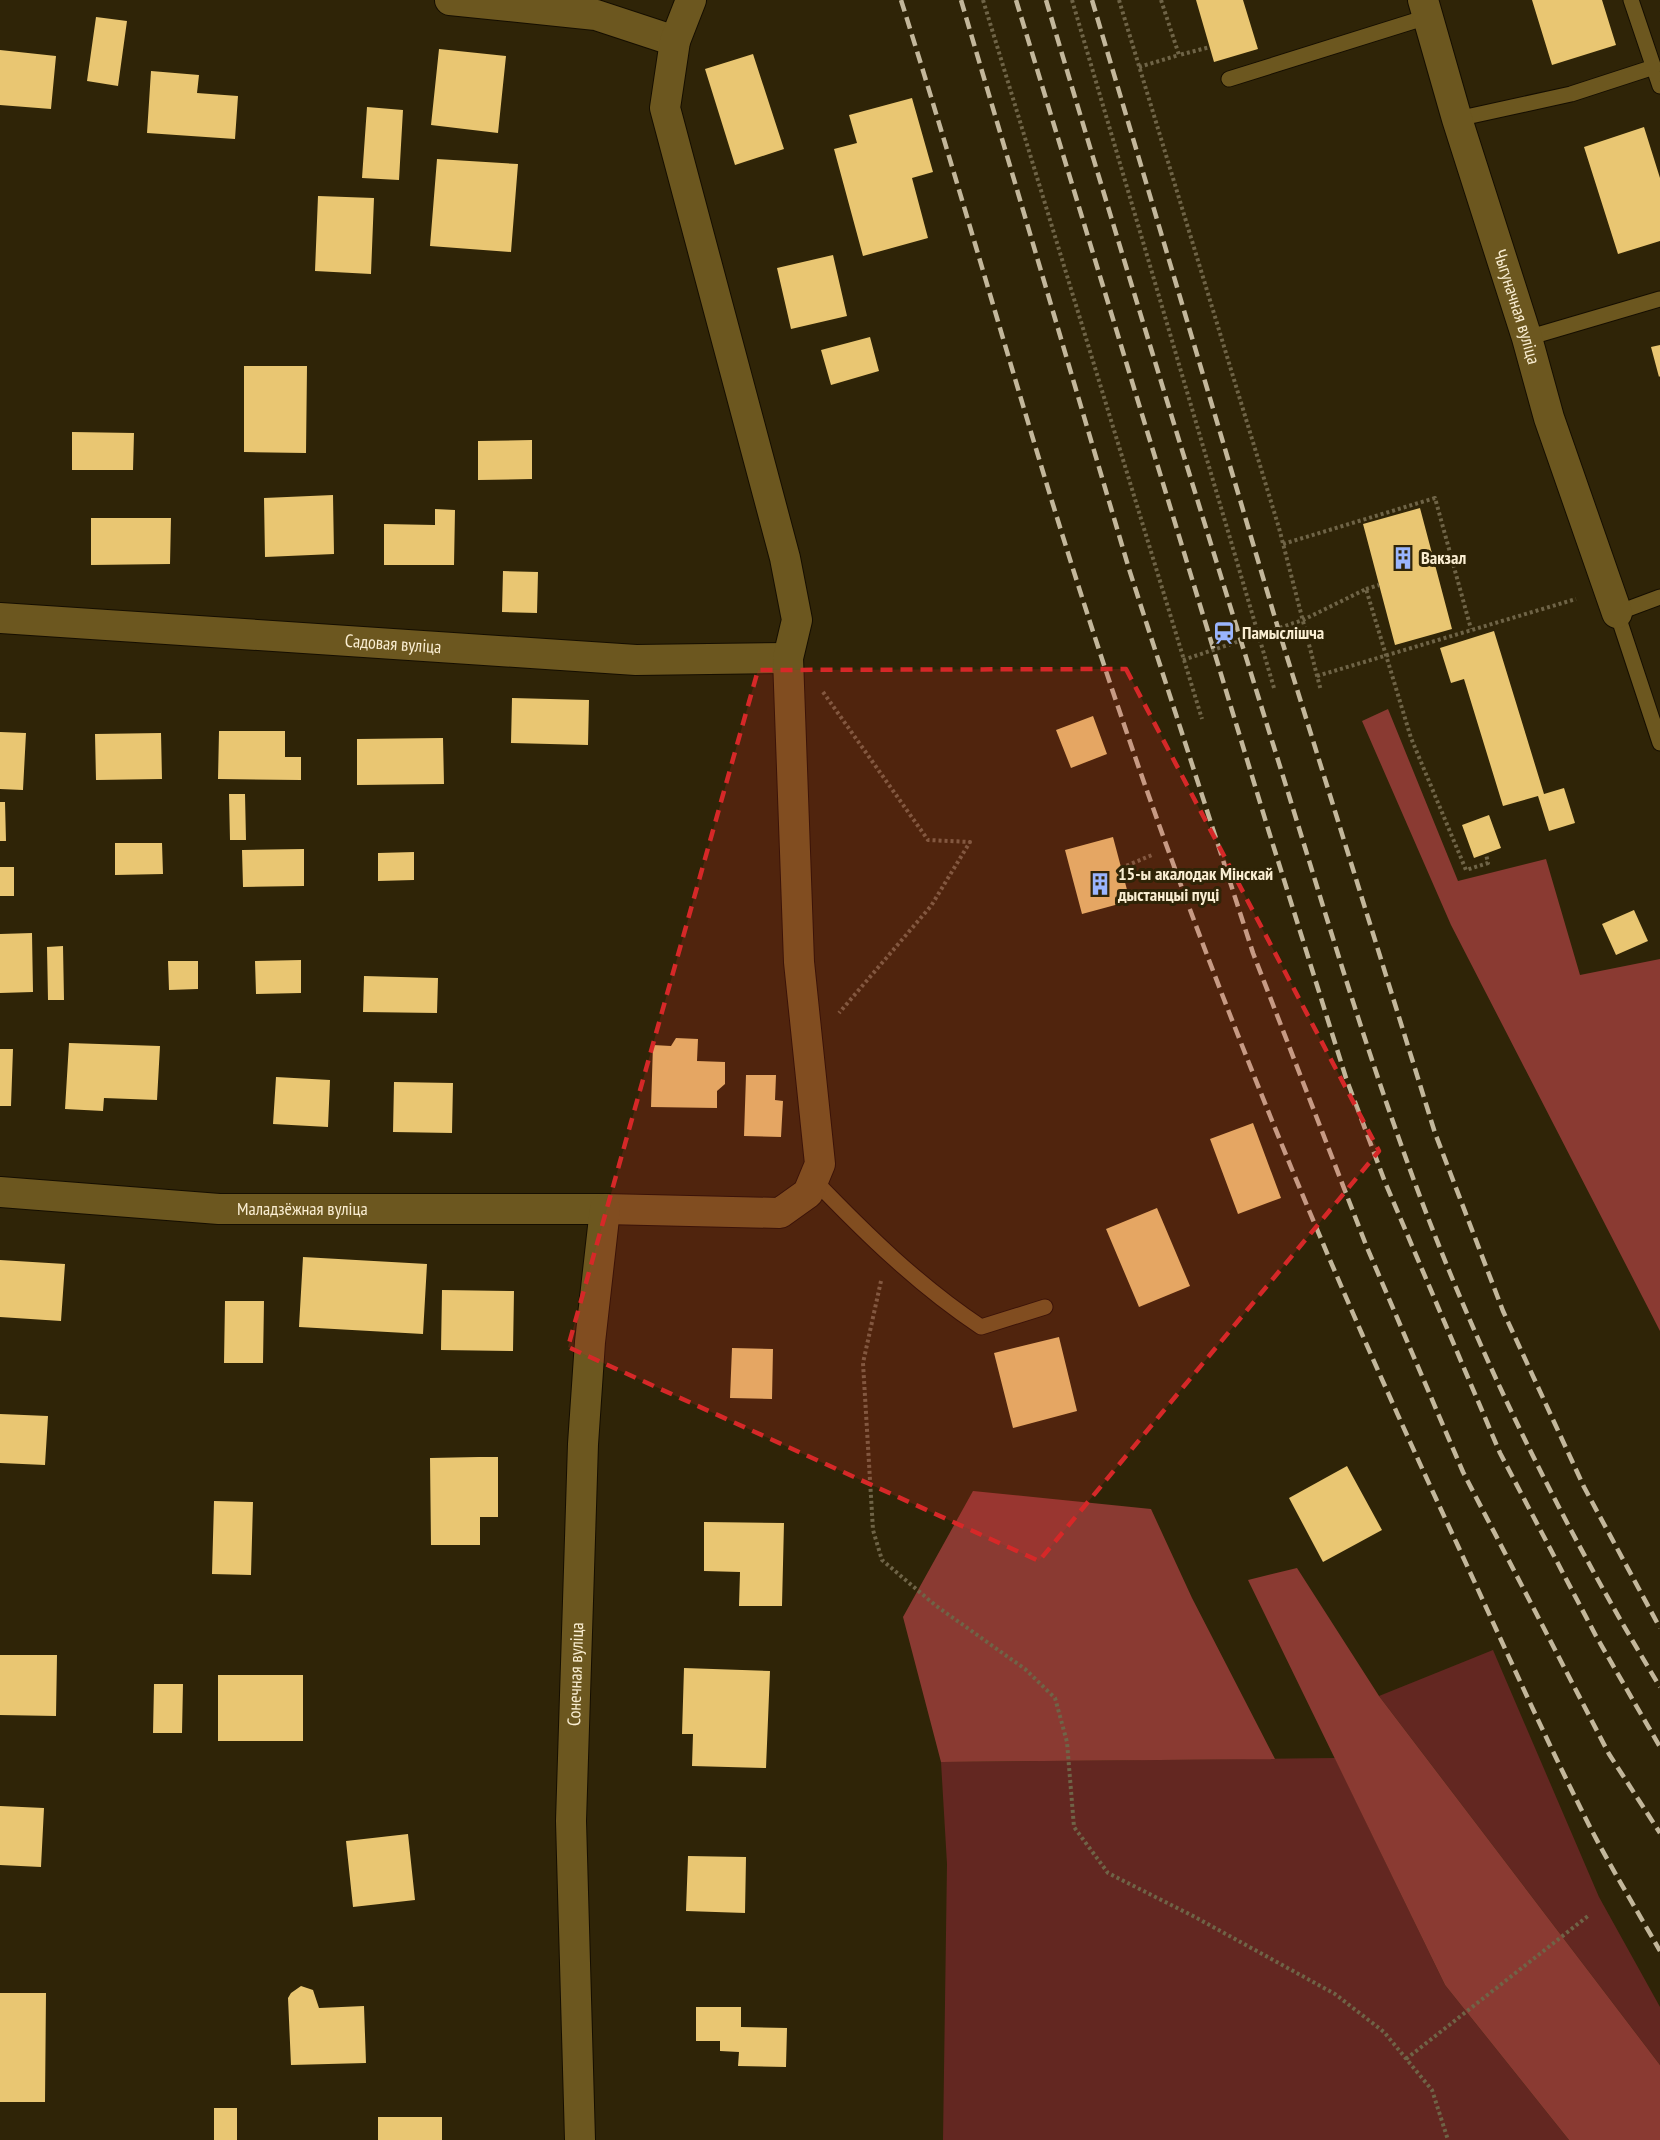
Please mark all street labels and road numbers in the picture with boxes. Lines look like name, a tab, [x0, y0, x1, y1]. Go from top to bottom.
street label: Чыгуначная вуліца	[1488, 247, 1546, 367]
street label: Садовая вуліца	[344, 629, 442, 658]
street label: Маладзёжная вуліца	[237, 1197, 368, 1220]
street label: Сонечная вуліца	[562, 1622, 588, 1727]

